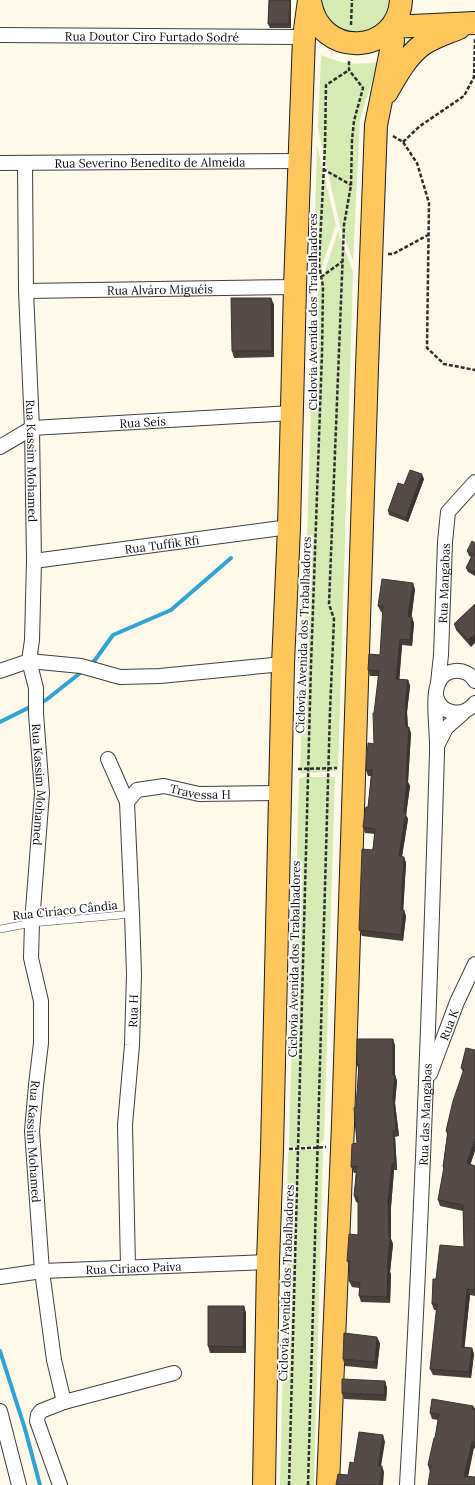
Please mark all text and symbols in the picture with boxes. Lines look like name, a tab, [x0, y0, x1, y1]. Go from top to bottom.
street label: Rua Doutor Ciro Furtado Sodré	[65, 28, 240, 44]
street label: Rua Severino Benedito de Almeida	[54, 154, 246, 170]
street label: Ciclovia Avenida dos Trabalhadores	[305, 213, 320, 411]
street label: Rua Alváro Miguéis	[107, 281, 214, 297]
street label: Rua Kassim Mohamed	[23, 399, 41, 522]
street label: Rua Seis	[119, 413, 167, 430]
street label: Rua Tuffik Rfi	[124, 531, 201, 556]
street label: Ciclovia Avenida dos Trabalhadores	[292, 536, 314, 734]
street label: Rua Mangabas	[435, 542, 452, 624]
street label: Rua Kassim Mohamed	[29, 723, 50, 846]
street label: Travessa H	[169, 780, 231, 802]
street label: Ciclovia Avenida dos Trabalhadores	[285, 860, 303, 1058]
street label: Rua Ciríaco Cândia	[12, 897, 118, 923]
street label: Rua H	[125, 994, 141, 1028]
street label: Rua K	[436, 1006, 462, 1042]
street label: Rua das Mangabas	[415, 1063, 434, 1166]
street label: Rua Kassim Mohamed	[24, 1079, 45, 1203]
street label: Ciclovia Avenida dos Trabalhadores	[275, 1184, 297, 1382]
street label: Rua Ciriaco Paiva	[85, 1258, 182, 1277]

